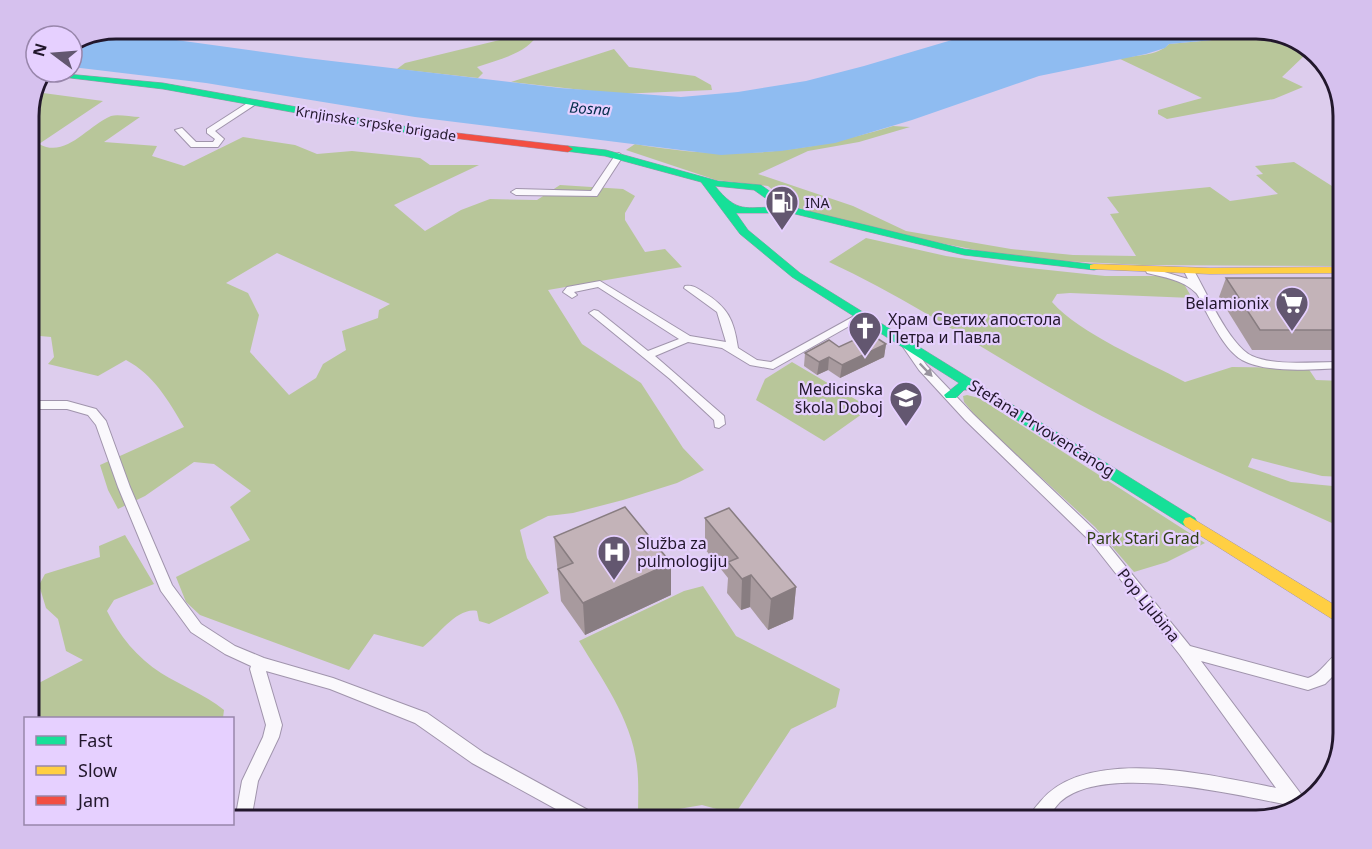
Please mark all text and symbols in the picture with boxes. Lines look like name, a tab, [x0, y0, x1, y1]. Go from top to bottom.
north arrow	[24, 24, 84, 84]
text: N	[27, 41, 52, 59]
water label: Bosna	[569, 97, 612, 119]
street label: Krnjinske srpske brigade	[294, 101, 458, 145]
fuel station icon: INA	[764, 184, 800, 231]
place label: INA	[805, 193, 829, 212]
supermarket icon: Belamionix	[1274, 285, 1310, 332]
place label: Belamionix	[1185, 292, 1270, 314]
place label: Храм Светих апостола Петра и Павла	[888, 308, 1061, 348]
church icon: Храм Светих апостола Петра и Павла	[847, 310, 883, 357]
one-way arrow	[919, 363, 933, 378]
street label: Stefana Prvovenčanog	[965, 374, 1119, 482]
place label: Medicinska škola Doboj	[795, 378, 883, 418]
school or university icon: Medicinska škola Doboj	[888, 380, 924, 427]
park label: Park Stari Grad	[1086, 527, 1200, 549]
place label: Služba za pulmologiju	[637, 532, 727, 572]
hospital icon: Služba za pulmologiju	[596, 534, 632, 581]
street label: Pop Ljubina	[1113, 564, 1185, 646]
legend	[24, 717, 234, 825]
text: Fast	[78, 728, 113, 752]
text: Slow	[78, 758, 117, 782]
text: Jam	[76, 788, 110, 812]

